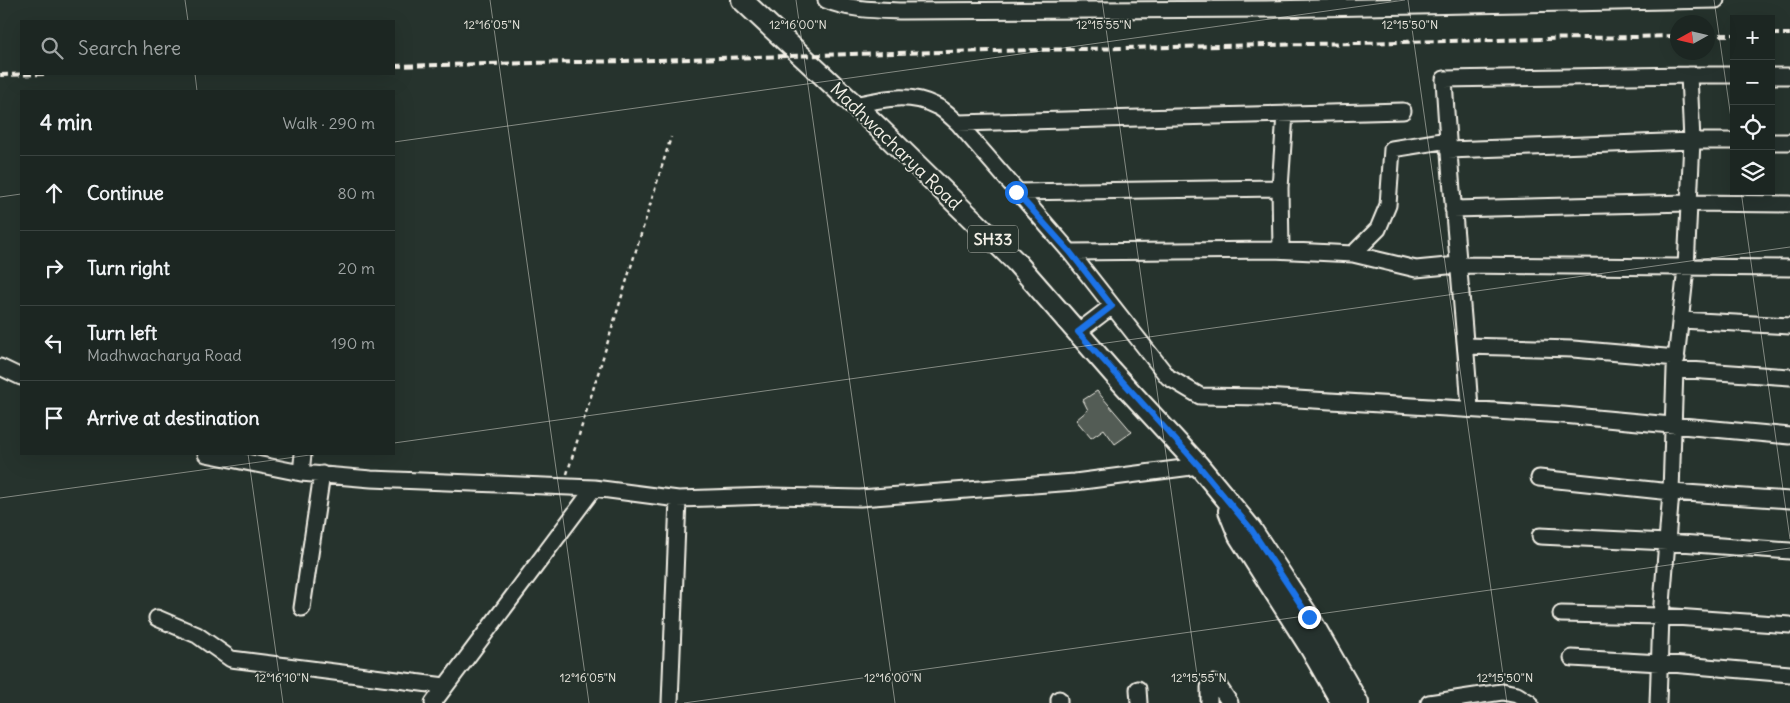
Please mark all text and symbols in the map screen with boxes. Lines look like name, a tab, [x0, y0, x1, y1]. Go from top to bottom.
north arrow	[1670, 15, 1715, 60]
map controls	[1730, 15, 1775, 195]
button: +	[1730, 15, 1775, 60]
text: 12°16'05"N	[464, 17, 520, 32]
text: 12°16'00"N	[769, 17, 827, 32]
text: 12°15'55"N	[1076, 17, 1132, 32]
text: 12°15'50"N	[1382, 17, 1438, 32]
search box	[20, 20, 395, 75]
icon: search	[38, 34, 66, 62]
text: Search here	[78, 36, 181, 60]
button: −	[1730, 60, 1775, 105]
street label: Madhwacharya Road	[825, 77, 967, 215]
button: locate	[1730, 105, 1775, 150]
text: 4 min	[40, 109, 92, 136]
text: Walk · 290 m	[283, 113, 375, 133]
button: layers	[1730, 150, 1775, 195]
icon: ahead	[40, 179, 68, 207]
text: Continue	[87, 181, 164, 205]
route start	[1005, 181, 1028, 204]
text: 80 m	[337, 183, 375, 203]
road number: SH33	[968, 225, 1018, 252]
icon: right	[40, 254, 68, 282]
text: Turn right	[87, 256, 170, 280]
text: 20 m	[338, 258, 375, 278]
text: Turn left	[87, 321, 157, 345]
icon: left	[40, 329, 68, 357]
text: 190 m	[331, 333, 375, 353]
text: Madhwacharya Road	[87, 345, 242, 365]
icon: arrive	[40, 404, 68, 432]
text: Arrive at destination	[87, 406, 260, 430]
route end	[1298, 606, 1321, 629]
text: 12°16'10"N	[255, 670, 309, 685]
text: 12°16'05"N	[560, 670, 616, 685]
text: 12°16'00"N	[864, 670, 922, 685]
text: 12°15'55"N	[1171, 670, 1227, 685]
text: 12°15'50"N	[1477, 670, 1533, 685]

